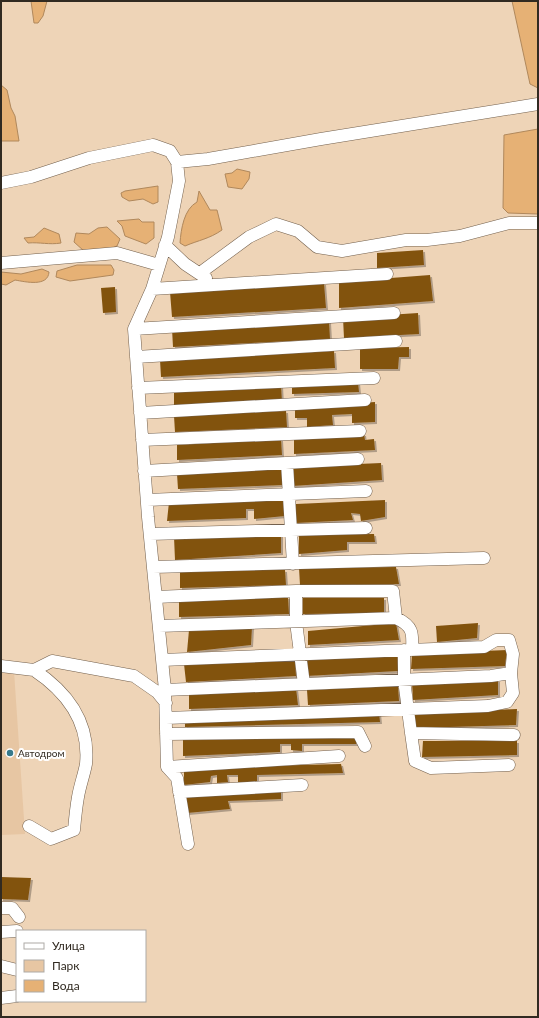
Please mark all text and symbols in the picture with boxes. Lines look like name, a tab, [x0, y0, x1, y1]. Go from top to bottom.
place label: Автодром	[18, 747, 64, 759]
marker: Автодром	[5, 748, 15, 758]
legend	[16, 930, 146, 1002]
text: Улица	[52, 938, 85, 953]
text: Парк	[52, 958, 80, 973]
text: Вода	[52, 978, 80, 993]

